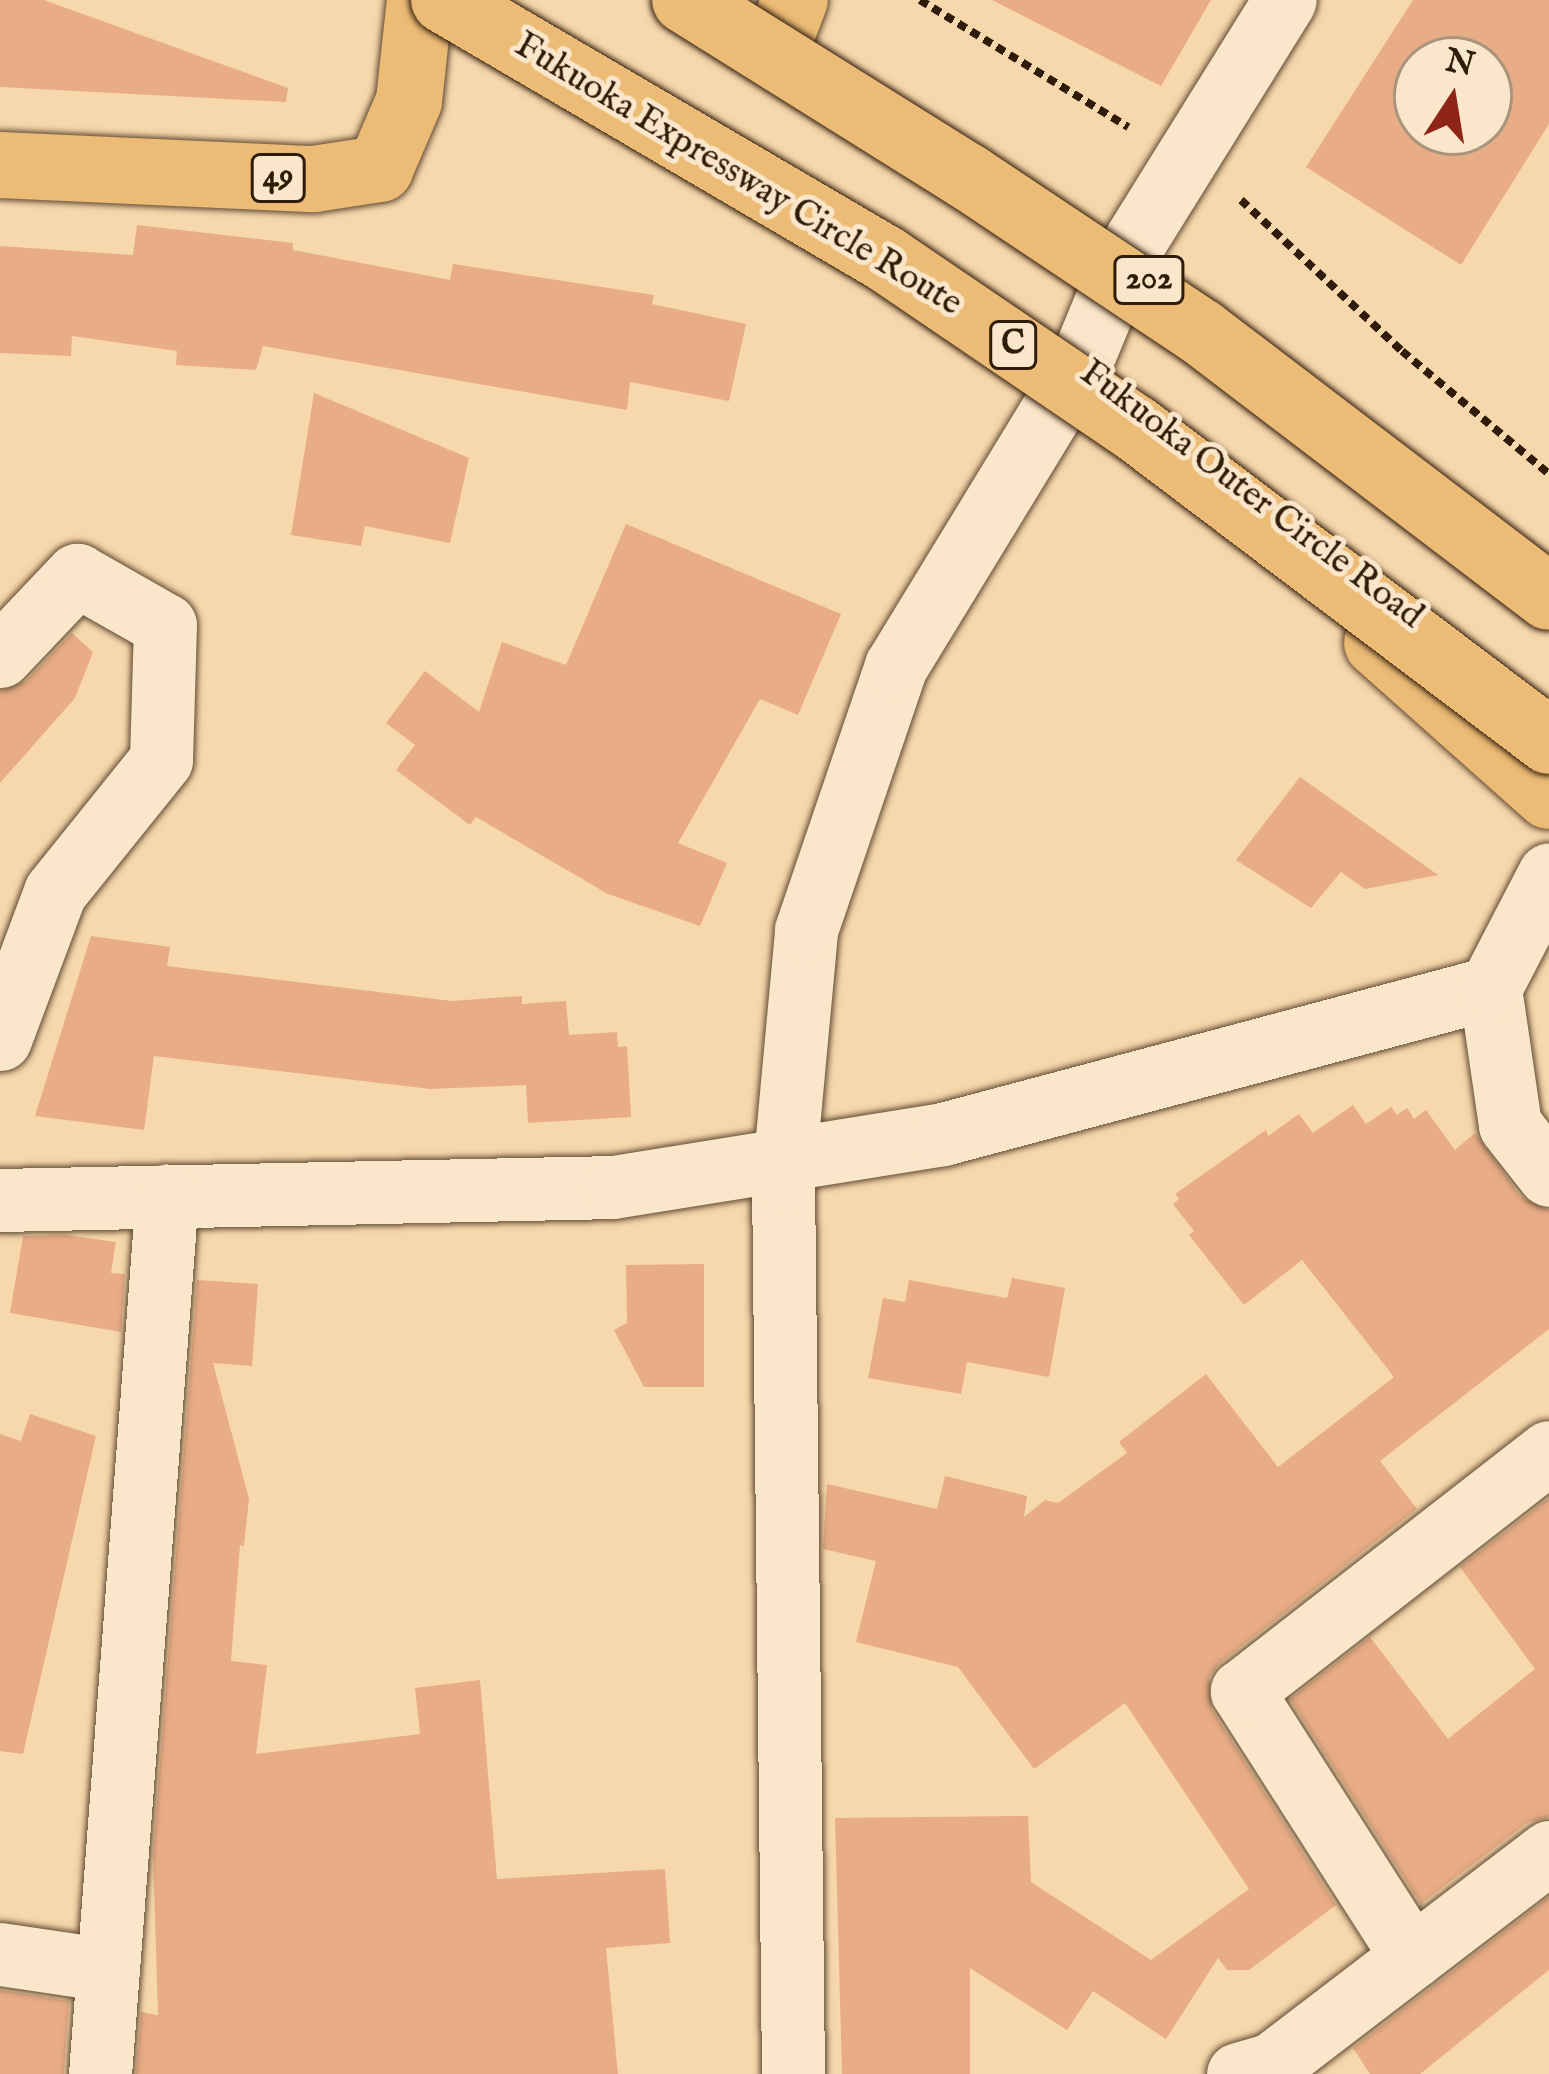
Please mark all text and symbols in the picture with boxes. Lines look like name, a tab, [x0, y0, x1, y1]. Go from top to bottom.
street label: Fukuoka Expressway Circle Route	[506, 24, 970, 326]
north arrow	[1393, 36, 1513, 156]
text: N	[1442, 40, 1478, 87]
road number: 49	[248, 151, 308, 205]
road number: 202	[1113, 253, 1185, 307]
road number: C	[989, 318, 1037, 372]
street label: Fukuoka Outer Circle Road	[1071, 352, 1431, 638]

